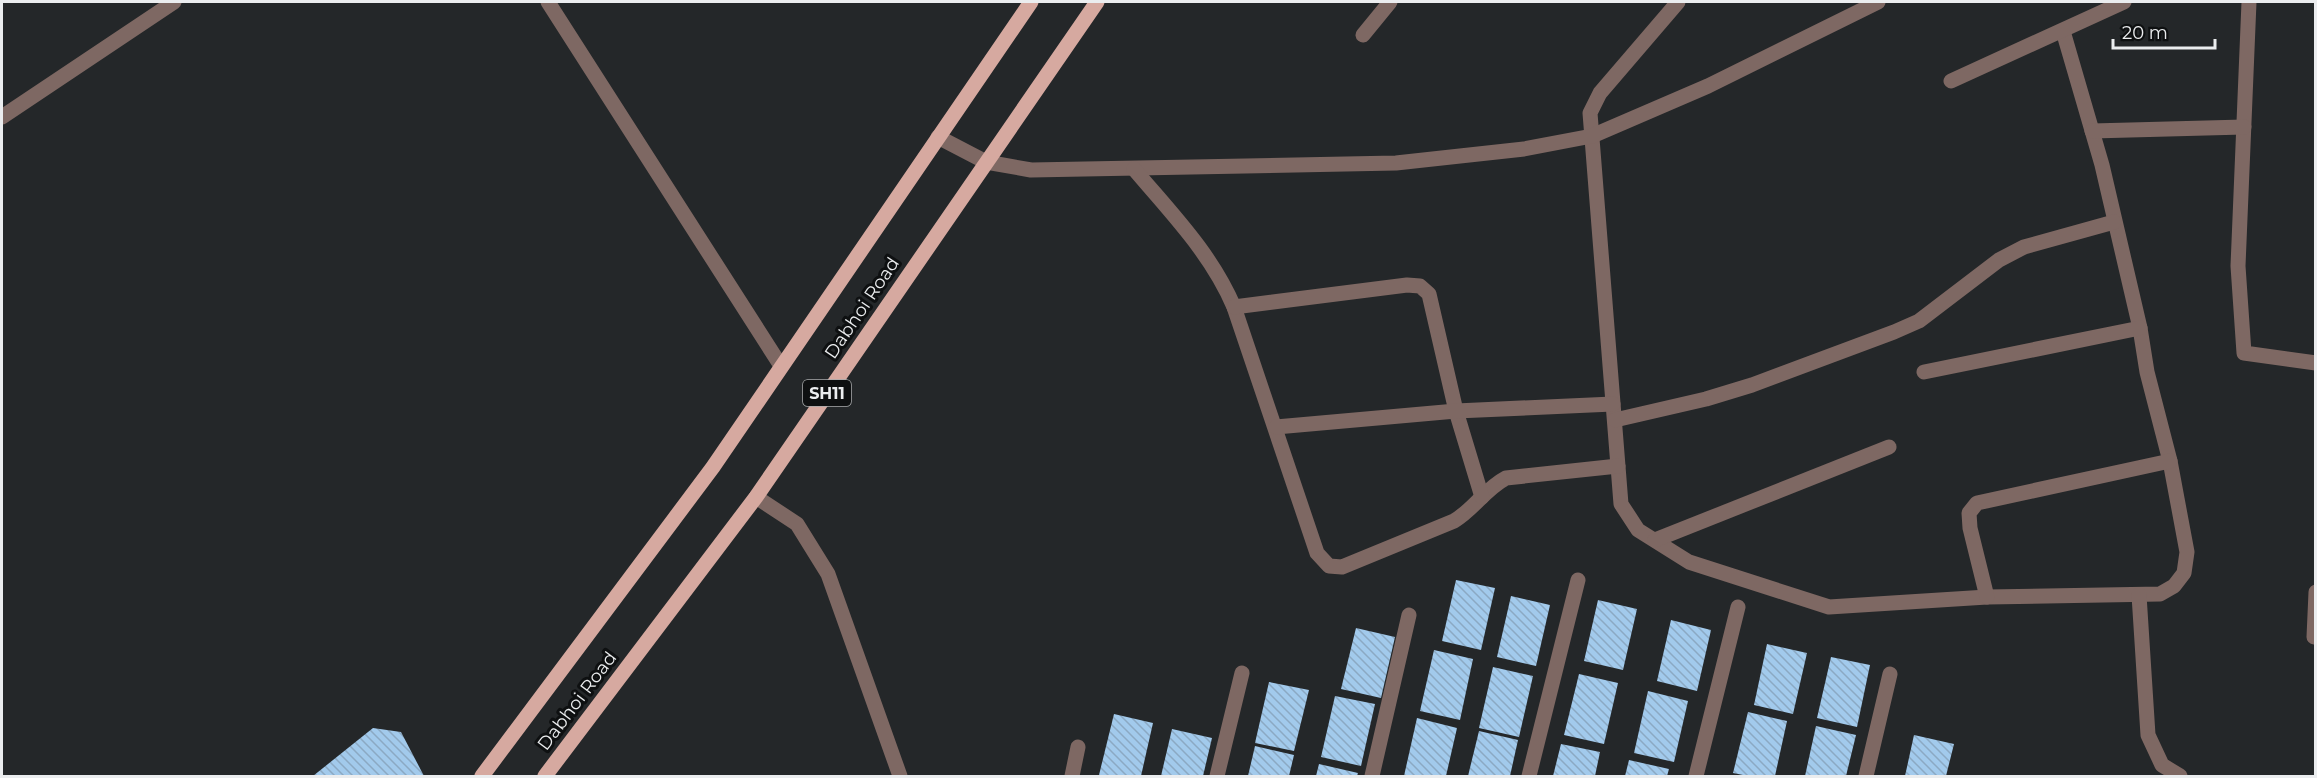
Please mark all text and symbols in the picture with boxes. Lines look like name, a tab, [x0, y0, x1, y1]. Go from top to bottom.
scale bar	[2113, 12, 2215, 50]
text: 20 m	[2122, 22, 2168, 44]
street label: Dabhoi Road	[820, 253, 904, 363]
road number: SH11	[803, 380, 851, 406]
street label: Dabhoi Road	[533, 647, 621, 755]

